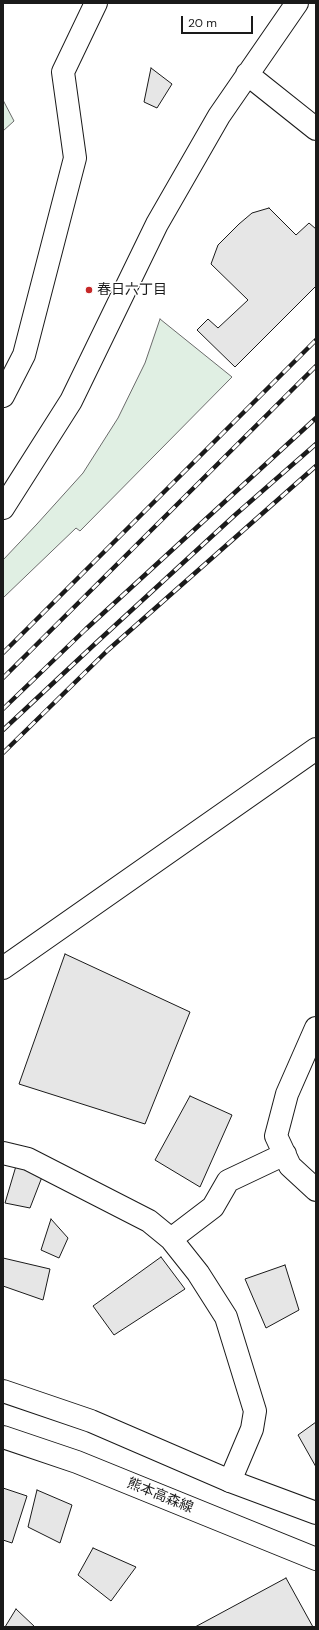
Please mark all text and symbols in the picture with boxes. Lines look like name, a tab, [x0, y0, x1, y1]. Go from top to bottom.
scale bar	[183, 8, 255, 34]
text: 20 m	[188, 15, 217, 31]
place label: 春日六丁目	[97, 282, 167, 298]
marker: 春日六丁目	[84, 285, 94, 295]
street label: 熊本高森線	[124, 1475, 196, 1517]

